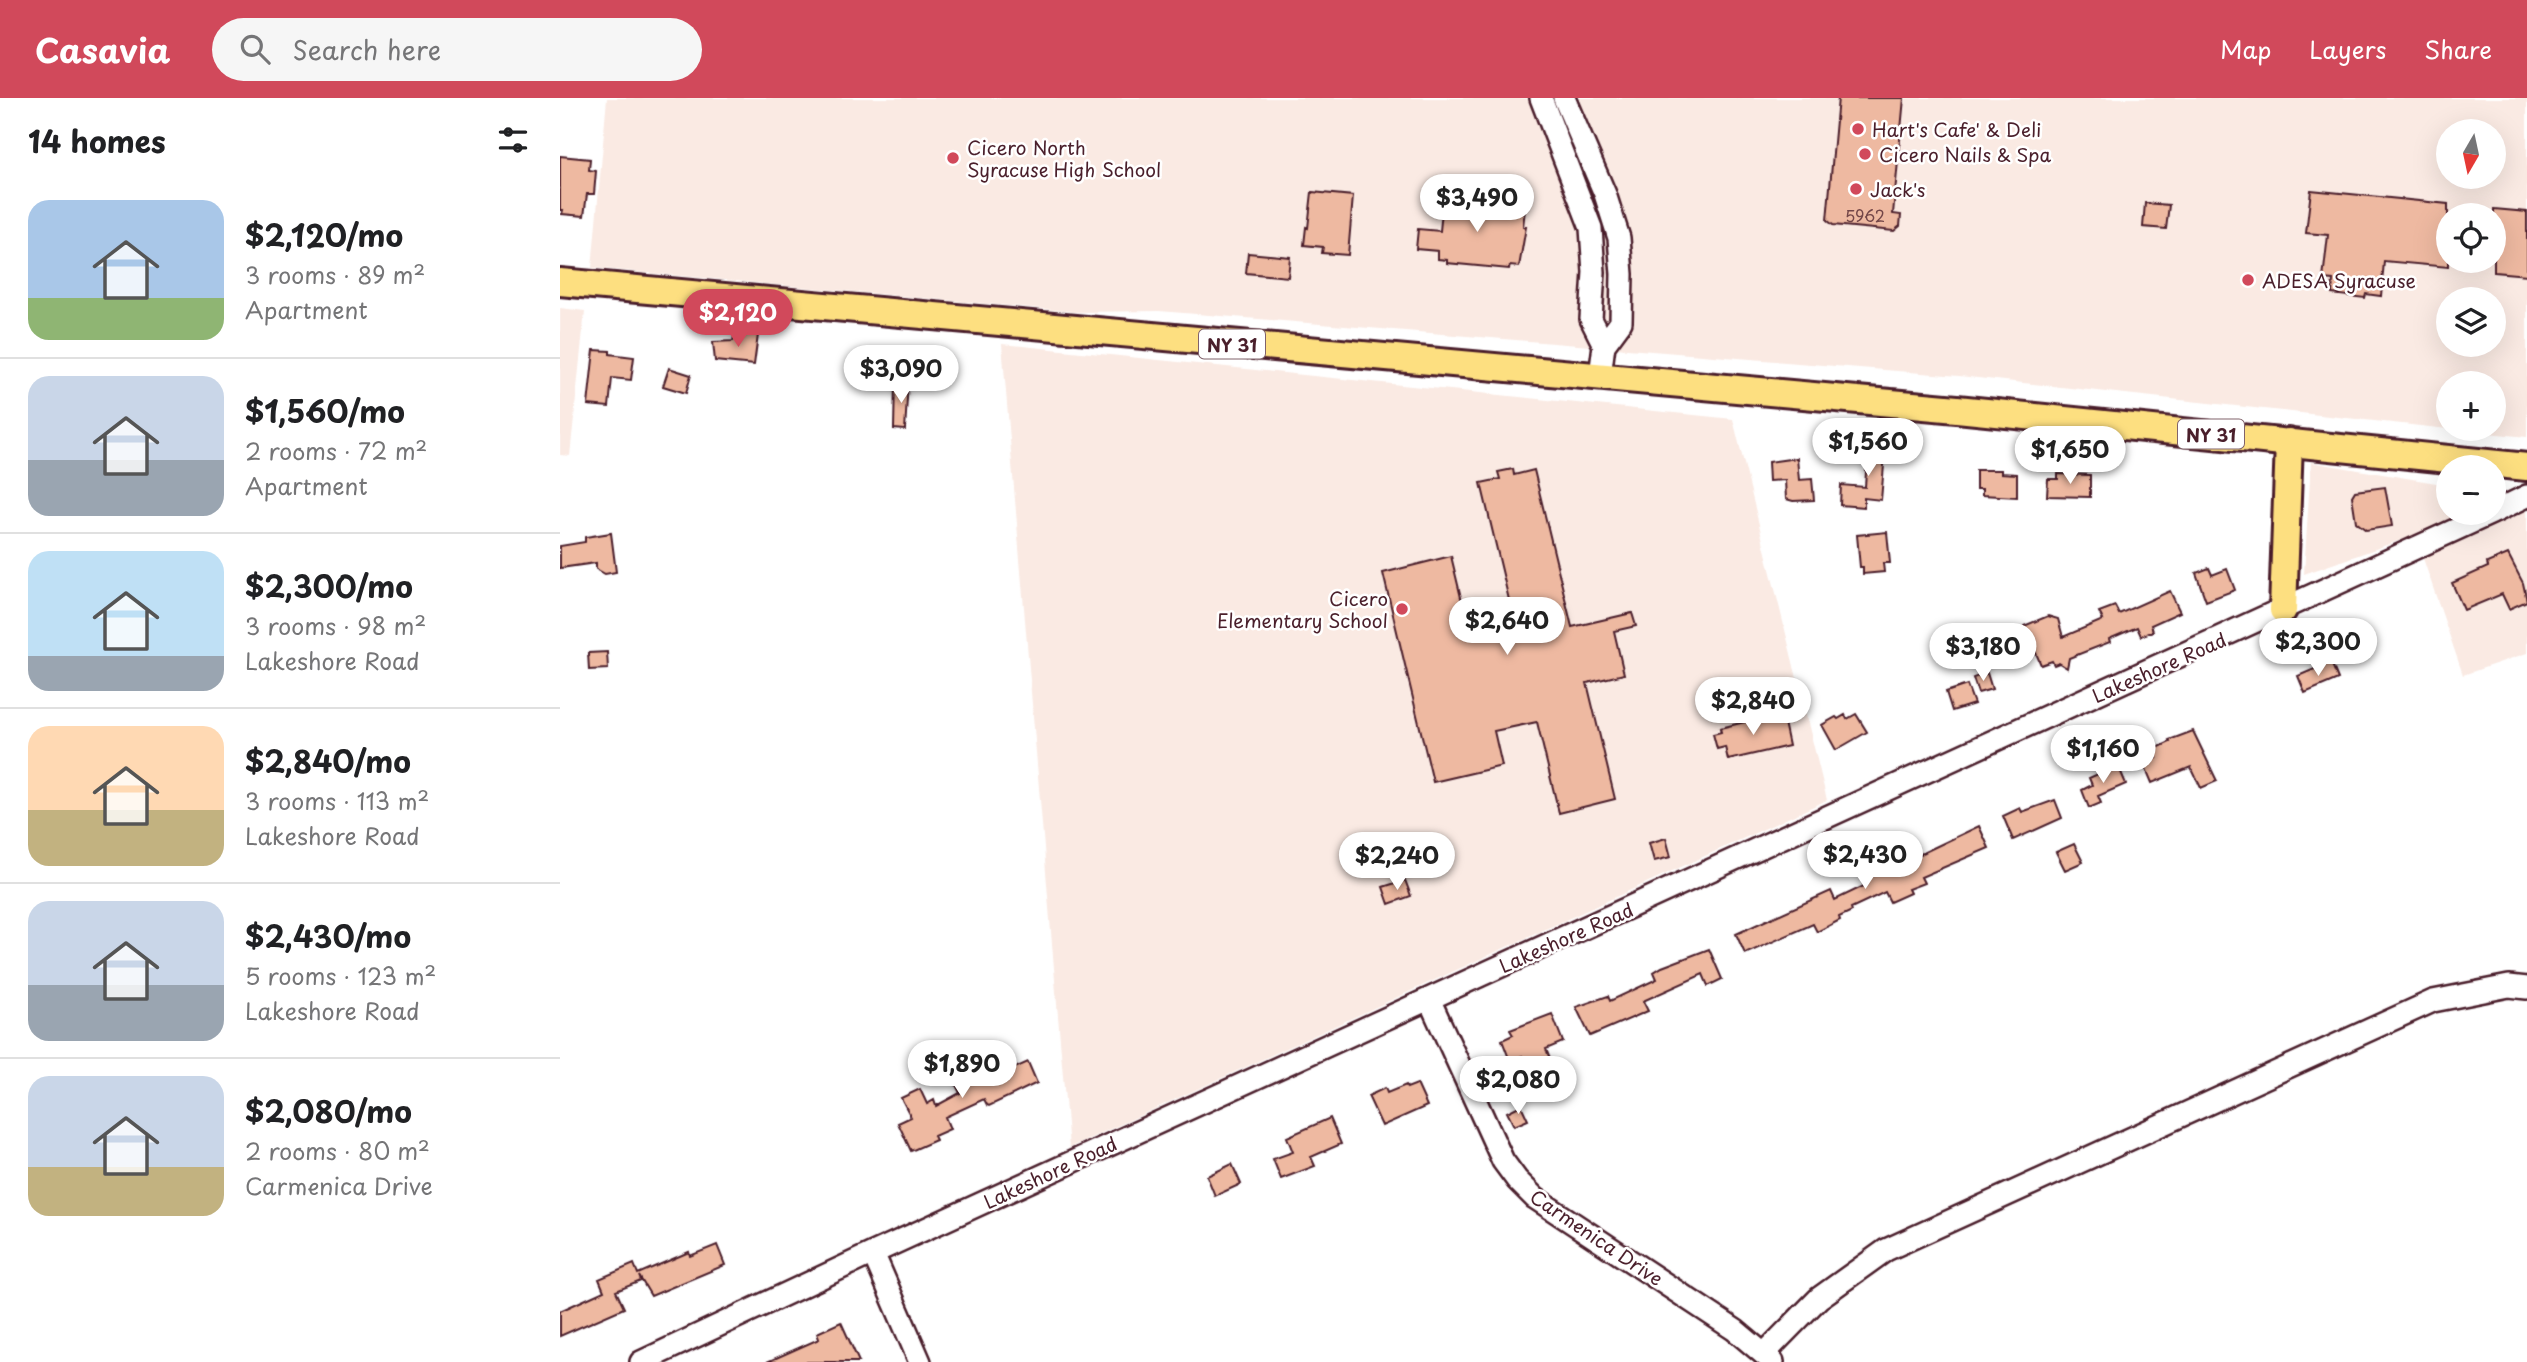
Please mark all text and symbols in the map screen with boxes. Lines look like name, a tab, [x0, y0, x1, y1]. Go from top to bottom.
search box	[212, 18, 702, 81]
text: Casavia	[35, 24, 170, 74]
icon: search	[236, 30, 274, 68]
text: Search here	[292, 30, 441, 69]
text: Map	[2220, 31, 2271, 67]
text: Layers	[2309, 31, 2386, 67]
text: Share	[2424, 31, 2492, 67]
place label: Hart's Cafe' & Deli	[1872, 115, 2041, 143]
text: 14 homes	[28, 118, 166, 163]
north arrow	[2436, 119, 2506, 189]
map controls	[2436, 119, 2506, 525]
icon: filters	[494, 121, 532, 159]
marker: Hart's Cafe' & Deli	[1850, 121, 1866, 137]
place label: Cicero North Syracuse High School	[967, 133, 1161, 183]
place label: Cicero Nails & Spa	[1879, 140, 2052, 168]
marker: Cicero Nails & Spa	[1857, 146, 1873, 162]
marker: Cicero North Syracuse High School	[945, 150, 961, 166]
pin: $3,490	[1420, 174, 1534, 234]
place label: Jack's	[1870, 175, 1926, 203]
text: $3,490	[1436, 179, 1518, 214]
marker: Jack's	[1848, 181, 1864, 197]
house number: 5962	[1845, 203, 1885, 227]
button: locate	[2436, 203, 2506, 273]
text: $2,120/mo	[245, 212, 403, 257]
icon: home	[84, 228, 168, 312]
text: 3 rooms · 89 m²	[245, 257, 425, 292]
place label: ADESA Syracuse	[2262, 266, 2416, 294]
marker: ADESA Syracuse	[2240, 272, 2256, 288]
button: layers	[2436, 287, 2506, 357]
pin: $2,120	[681, 289, 795, 349]
text: Apartment	[245, 292, 368, 327]
text: $2,120	[699, 294, 777, 329]
road number: NY 31	[1199, 330, 1265, 358]
pin: $3,090	[844, 345, 958, 405]
text: $3,090	[860, 350, 942, 385]
button: +	[2436, 371, 2506, 441]
text: $1,560/mo	[245, 388, 405, 433]
icon: home	[84, 404, 168, 488]
pin: $1,560	[1811, 418, 1925, 478]
road number: NY 31	[2178, 420, 2244, 448]
text: $1,560	[1828, 423, 1908, 458]
pin: $1,650	[2013, 426, 2127, 486]
text: $1,650	[2031, 431, 2109, 466]
text: 2 rooms · 72 m²	[245, 433, 427, 468]
button: −	[2436, 455, 2506, 525]
text: Apartment	[245, 468, 368, 503]
text: $2,300/mo	[245, 563, 413, 608]
icon: home	[84, 579, 168, 663]
place label: Cicero Elementary School	[1217, 584, 1388, 634]
pin: $2,640	[1450, 598, 1564, 657]
marker: Cicero Elementary School	[1394, 601, 1410, 617]
text: $2,640	[1465, 602, 1549, 637]
text: 3 rooms · 98 m²	[245, 608, 426, 643]
pin: $2,300	[2261, 618, 2375, 678]
text: $2,300	[2275, 623, 2361, 658]
pin: $3,180	[1926, 624, 2040, 683]
street label: Lakeshore Road	[2087, 625, 2231, 709]
text: $3,180	[1945, 628, 2021, 663]
text: Lakeshore Road	[245, 643, 420, 678]
pin: $2,840	[1696, 678, 1810, 737]
text: $2,840	[1711, 682, 1795, 717]
pin: $1,160	[2046, 726, 2160, 785]
text: $1,160	[2067, 730, 2139, 765]
text: $2,840/mo	[245, 738, 411, 783]
icon: home	[84, 754, 168, 838]
text: 3 rooms · 113 m²	[245, 783, 429, 818]
text: Lakeshore Road	[245, 818, 420, 853]
pin: $2,240	[1340, 832, 1454, 892]
pin: $2,430	[1808, 832, 1922, 891]
text: $2,430	[1823, 836, 1907, 871]
text: $2,240	[1355, 837, 1439, 872]
street label: Lakeshore Road	[1494, 895, 1638, 979]
text: $2,430/mo	[245, 913, 411, 958]
icon: home	[84, 929, 168, 1013]
text: 5 rooms · 123 m²	[245, 958, 436, 993]
text: Lakeshore Road	[245, 993, 420, 1028]
pin: $1,890	[905, 1040, 1019, 1100]
text: $1,890	[924, 1045, 1000, 1080]
pin: $2,080	[1461, 1056, 1575, 1116]
text: $2,080	[1476, 1061, 1560, 1096]
text: $2,080/mo	[245, 1088, 412, 1133]
icon: home	[84, 1104, 168, 1188]
street label: Lakeshore Road	[979, 1129, 1121, 1215]
text: 2 rooms · 80 m²	[245, 1133, 430, 1168]
text: Carmenica Drive	[245, 1168, 433, 1203]
street label: Carmenica Drive	[1525, 1182, 1669, 1292]

